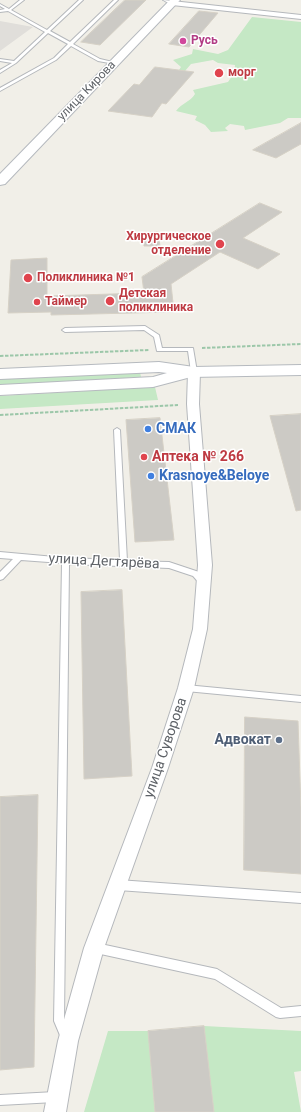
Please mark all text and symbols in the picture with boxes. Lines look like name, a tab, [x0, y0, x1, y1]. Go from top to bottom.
place label: Русь	[191, 34, 218, 48]
marker: Русь	[178, 36, 188, 46]
street label: улица Кирова	[55, 58, 119, 124]
place label: морг	[228, 66, 256, 80]
marker: морг	[213, 67, 225, 79]
place label: Хирургическое отделение	[126, 230, 211, 258]
marker: Хирургическое отделение	[214, 238, 226, 250]
place label: Поликлиника №1	[37, 271, 135, 285]
marker: Поликлиника №1	[22, 272, 34, 284]
place label: Детская поликлиника	[119, 287, 193, 315]
place label: Таймер	[45, 295, 87, 309]
marker: Детская поликлиника	[104, 295, 116, 307]
marker: Таймер	[32, 297, 42, 307]
place label: СМАК	[156, 421, 196, 437]
marker: СМАК	[143, 424, 153, 434]
place label: Аптека № 266	[152, 449, 244, 465]
marker: Аптека № 266	[139, 452, 149, 462]
place label: Krasnoye&Beloye	[159, 468, 269, 484]
marker: Krasnoye&Beloye	[146, 471, 156, 481]
street label: улица Дегтярёва	[48, 551, 160, 573]
street label: улица Суворова	[141, 696, 191, 800]
place label: Адвокат	[215, 732, 271, 748]
marker: Адвокат	[274, 735, 284, 745]

